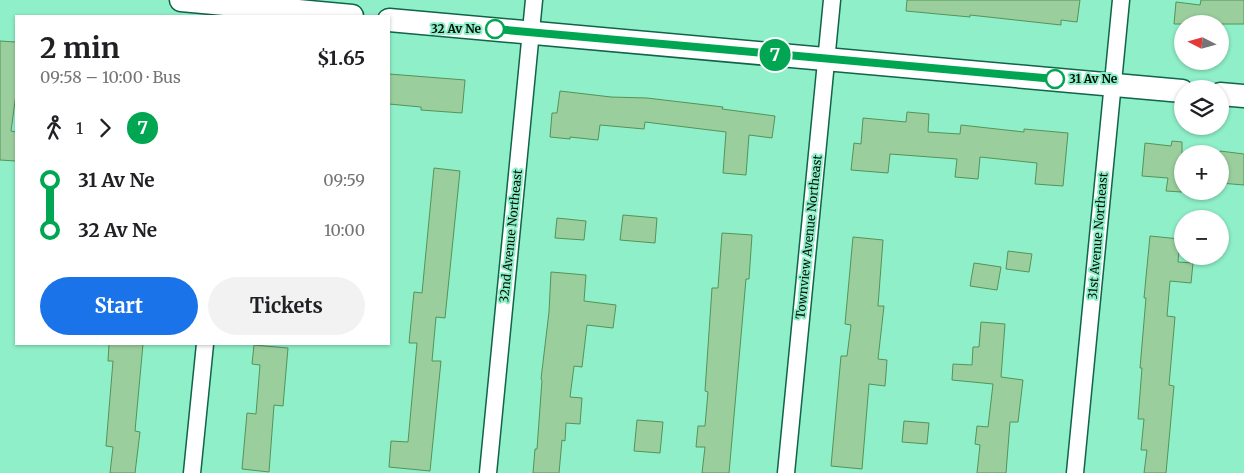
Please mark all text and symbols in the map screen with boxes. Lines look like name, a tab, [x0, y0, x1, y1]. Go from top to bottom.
north arrow	[1174, 15, 1229, 70]
map controls	[1174, 15, 1229, 265]
marker: 32 Av Ne	[485, 19, 505, 39]
place label: 32 Av Ne	[431, 21, 482, 36]
text: 2 min	[40, 30, 120, 66]
line badge: 7	[759, 39, 791, 71]
text: 7	[770, 43, 780, 66]
text: $1.65	[317, 46, 365, 70]
text: 09:58 – 10:00 · Bus	[40, 67, 181, 87]
marker: 31 Av Ne	[1045, 69, 1065, 89]
place label: 31 Av Ne	[1069, 71, 1118, 86]
button: layers	[1174, 80, 1229, 135]
icon: walk	[40, 114, 68, 142]
icon: forward	[91, 114, 119, 142]
text: 7	[137, 116, 148, 139]
text: 1	[76, 118, 83, 138]
button: +	[1174, 145, 1229, 200]
street label: Townview Avenue Northeast	[792, 154, 825, 320]
text: 31 Av Ne	[78, 168, 155, 192]
street label: 32nd Avenue Northeast	[496, 168, 525, 303]
text: 09:59	[323, 170, 365, 190]
street label: 31st Avenue Northeast	[1084, 171, 1111, 300]
button: −	[1174, 210, 1229, 265]
text: 32 Av Ne	[78, 218, 157, 242]
text: 10:00	[324, 220, 365, 240]
button: Start	[40, 277, 198, 335]
button: Tickets	[208, 277, 365, 335]

